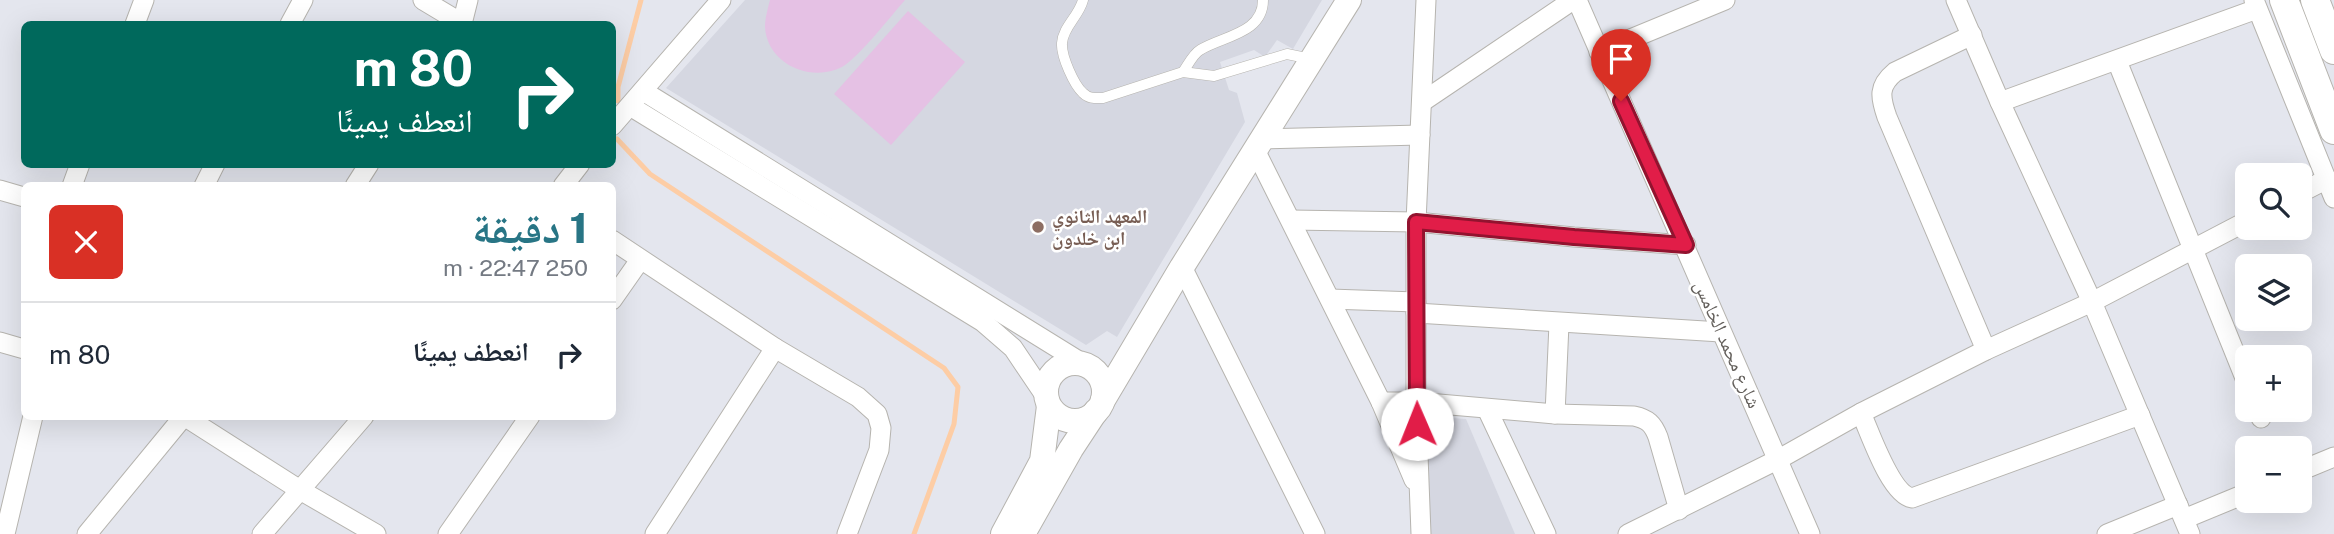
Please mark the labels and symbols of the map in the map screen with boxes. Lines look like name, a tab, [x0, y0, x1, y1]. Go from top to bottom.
pin	[1591, 29, 1651, 101]
place label: المعهد الثانوي ابن خلدون	[1052, 205, 1147, 250]
marker: المعهد الثانوي ابن خلدون	[1030, 219, 1046, 235]
street label: شارع محمد الخامس	[1689, 277, 1766, 412]
position arrow	[1380, 387, 1454, 461]

